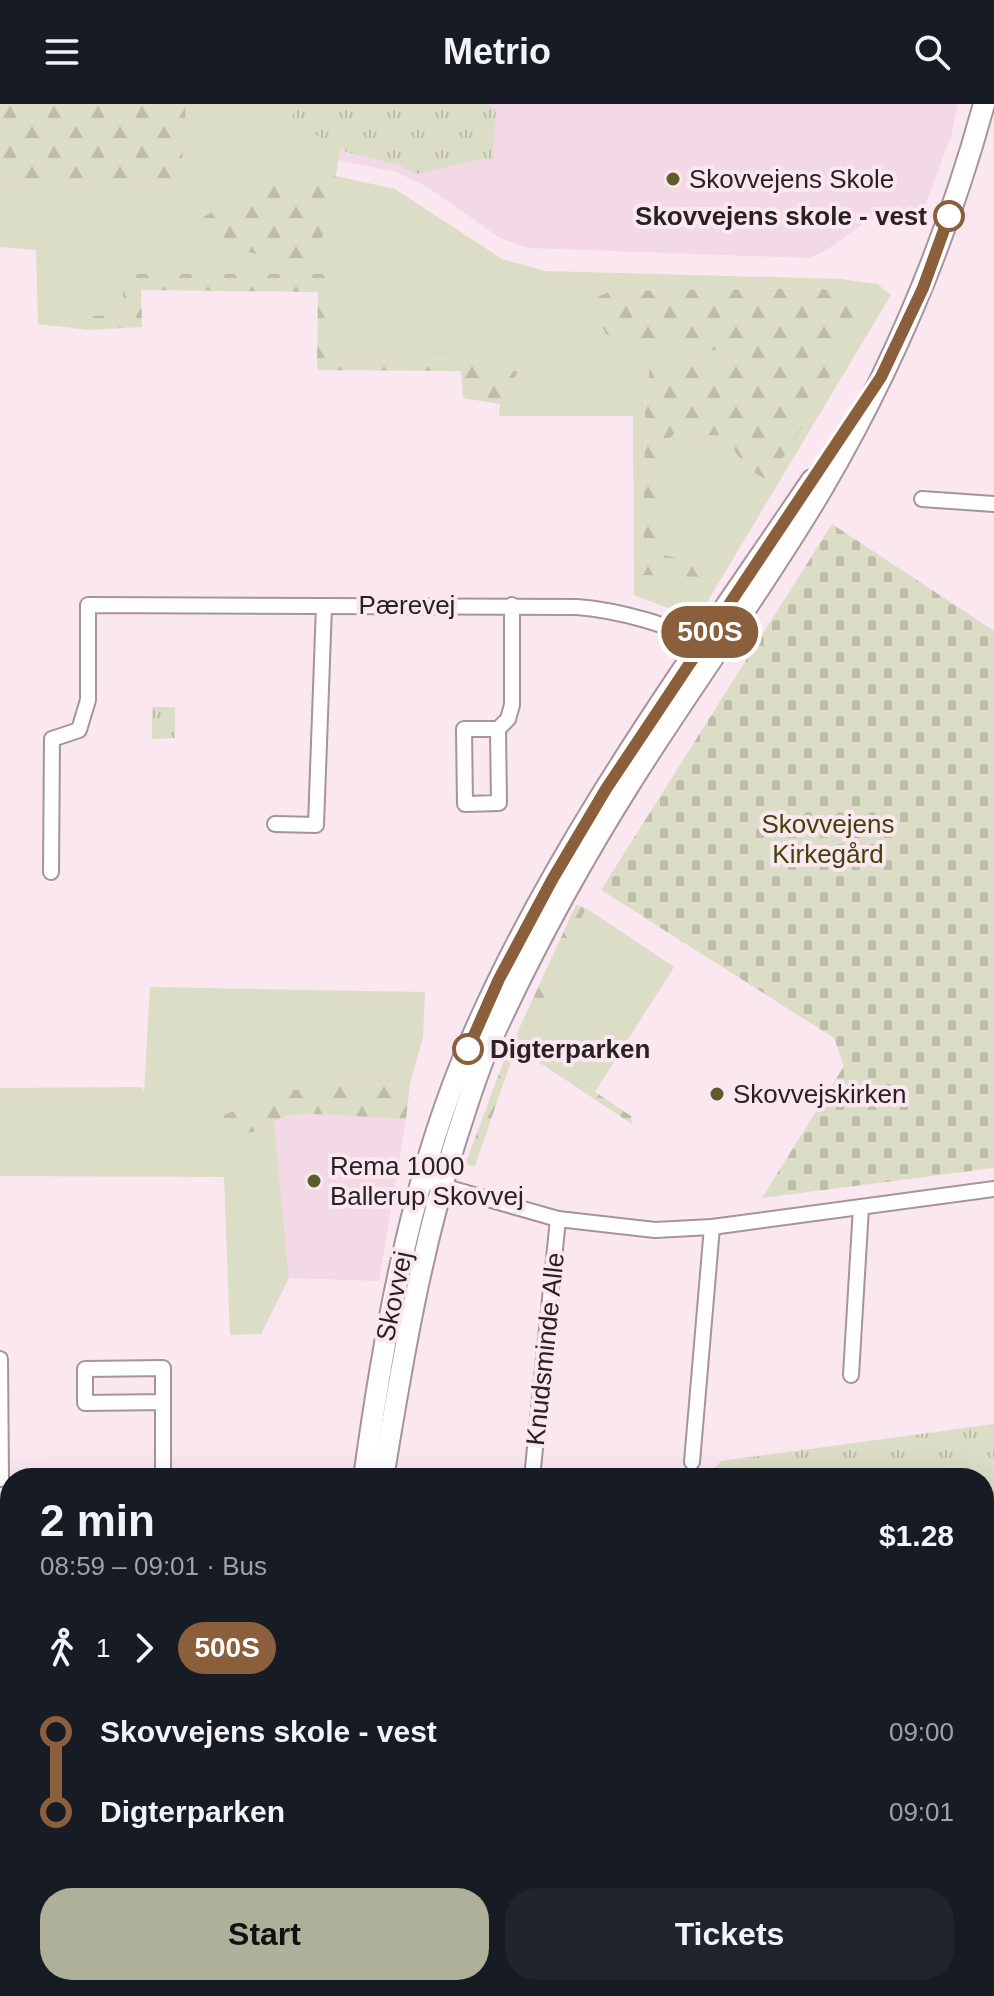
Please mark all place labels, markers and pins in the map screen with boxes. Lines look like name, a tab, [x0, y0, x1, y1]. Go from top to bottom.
place label: Skovvejens Skole	[689, 164, 894, 194]
marker: Skovvejens Skole	[664, 170, 682, 188]
place label: Skovvejens skole - vest	[635, 201, 927, 231]
marker: Skovvejens skole - vest	[934, 201, 964, 231]
marker: Digterparken	[453, 1034, 483, 1064]
place label: Digterparken	[490, 1034, 650, 1064]
place label: Skovvejskirken	[733, 1079, 906, 1109]
marker: Skovvejskirken	[708, 1085, 726, 1103]
place label: Rema 1000 Ballerup Skovvej	[330, 1151, 524, 1211]
marker: Rema 1000 Ballerup Skovvej	[305, 1172, 323, 1190]

